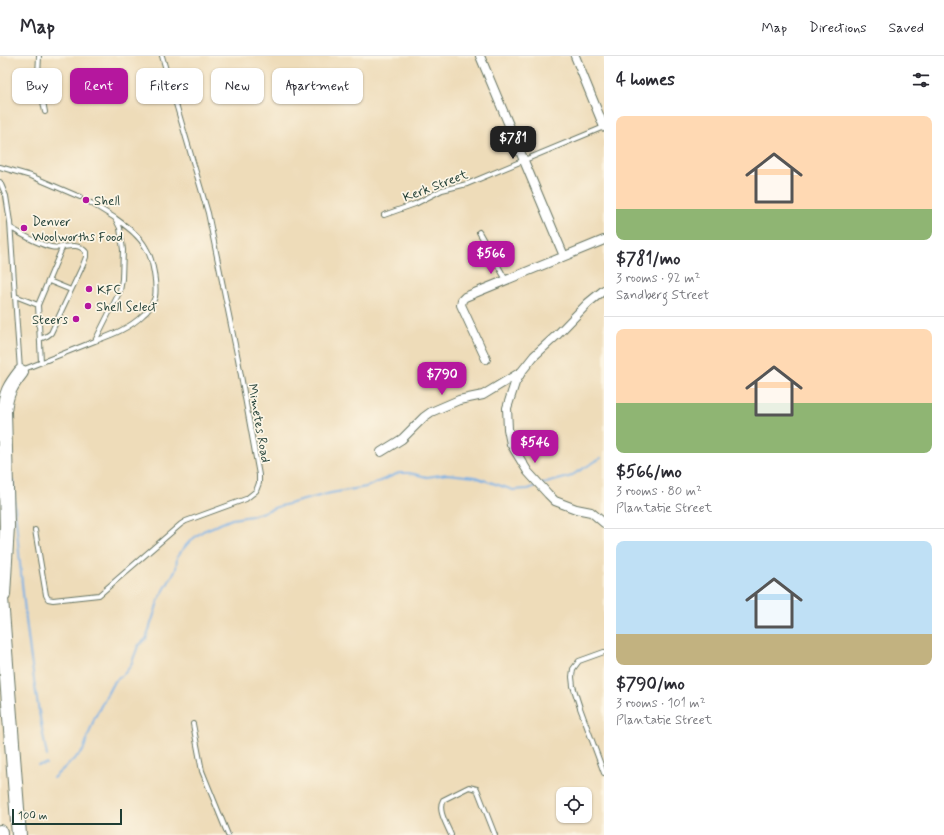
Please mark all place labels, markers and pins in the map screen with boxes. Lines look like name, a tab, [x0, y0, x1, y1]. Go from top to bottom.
pin: $781	[489, 126, 537, 160]
place label: Shell	[94, 193, 120, 210]
marker: Shell	[81, 195, 91, 205]
place label: Denver Woolworths Food	[32, 214, 123, 246]
marker: Denver Woolworths Food	[19, 223, 29, 233]
pin: $566	[467, 241, 515, 275]
place label: KFC	[97, 282, 122, 299]
marker: KFC	[84, 284, 94, 294]
place label: Shell Select	[96, 299, 158, 316]
marker: Shell Select	[83, 301, 93, 311]
place label: Steers	[32, 312, 68, 329]
marker: Steers	[71, 314, 81, 324]
pin: $790	[418, 362, 466, 396]
pin: $546	[511, 430, 559, 464]

